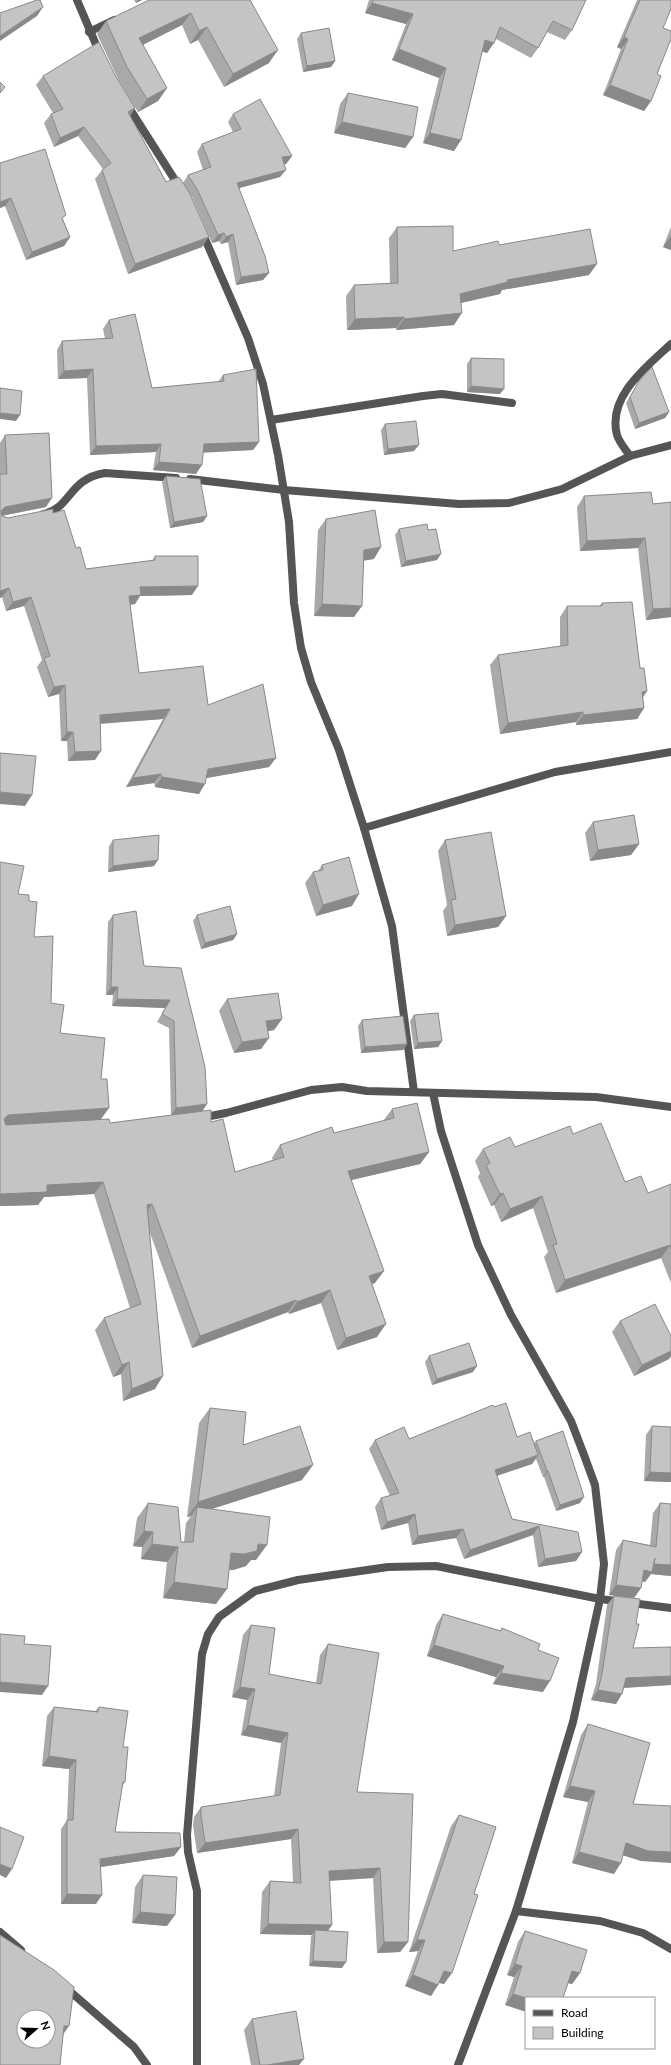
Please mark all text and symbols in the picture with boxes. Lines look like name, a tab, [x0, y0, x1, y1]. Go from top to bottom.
legend	[525, 1997, 655, 2049]
text: Road	[561, 2005, 588, 2020]
north arrow	[16, 2009, 56, 2049]
text: N	[38, 2019, 53, 2032]
text: Building	[561, 2025, 604, 2040]

